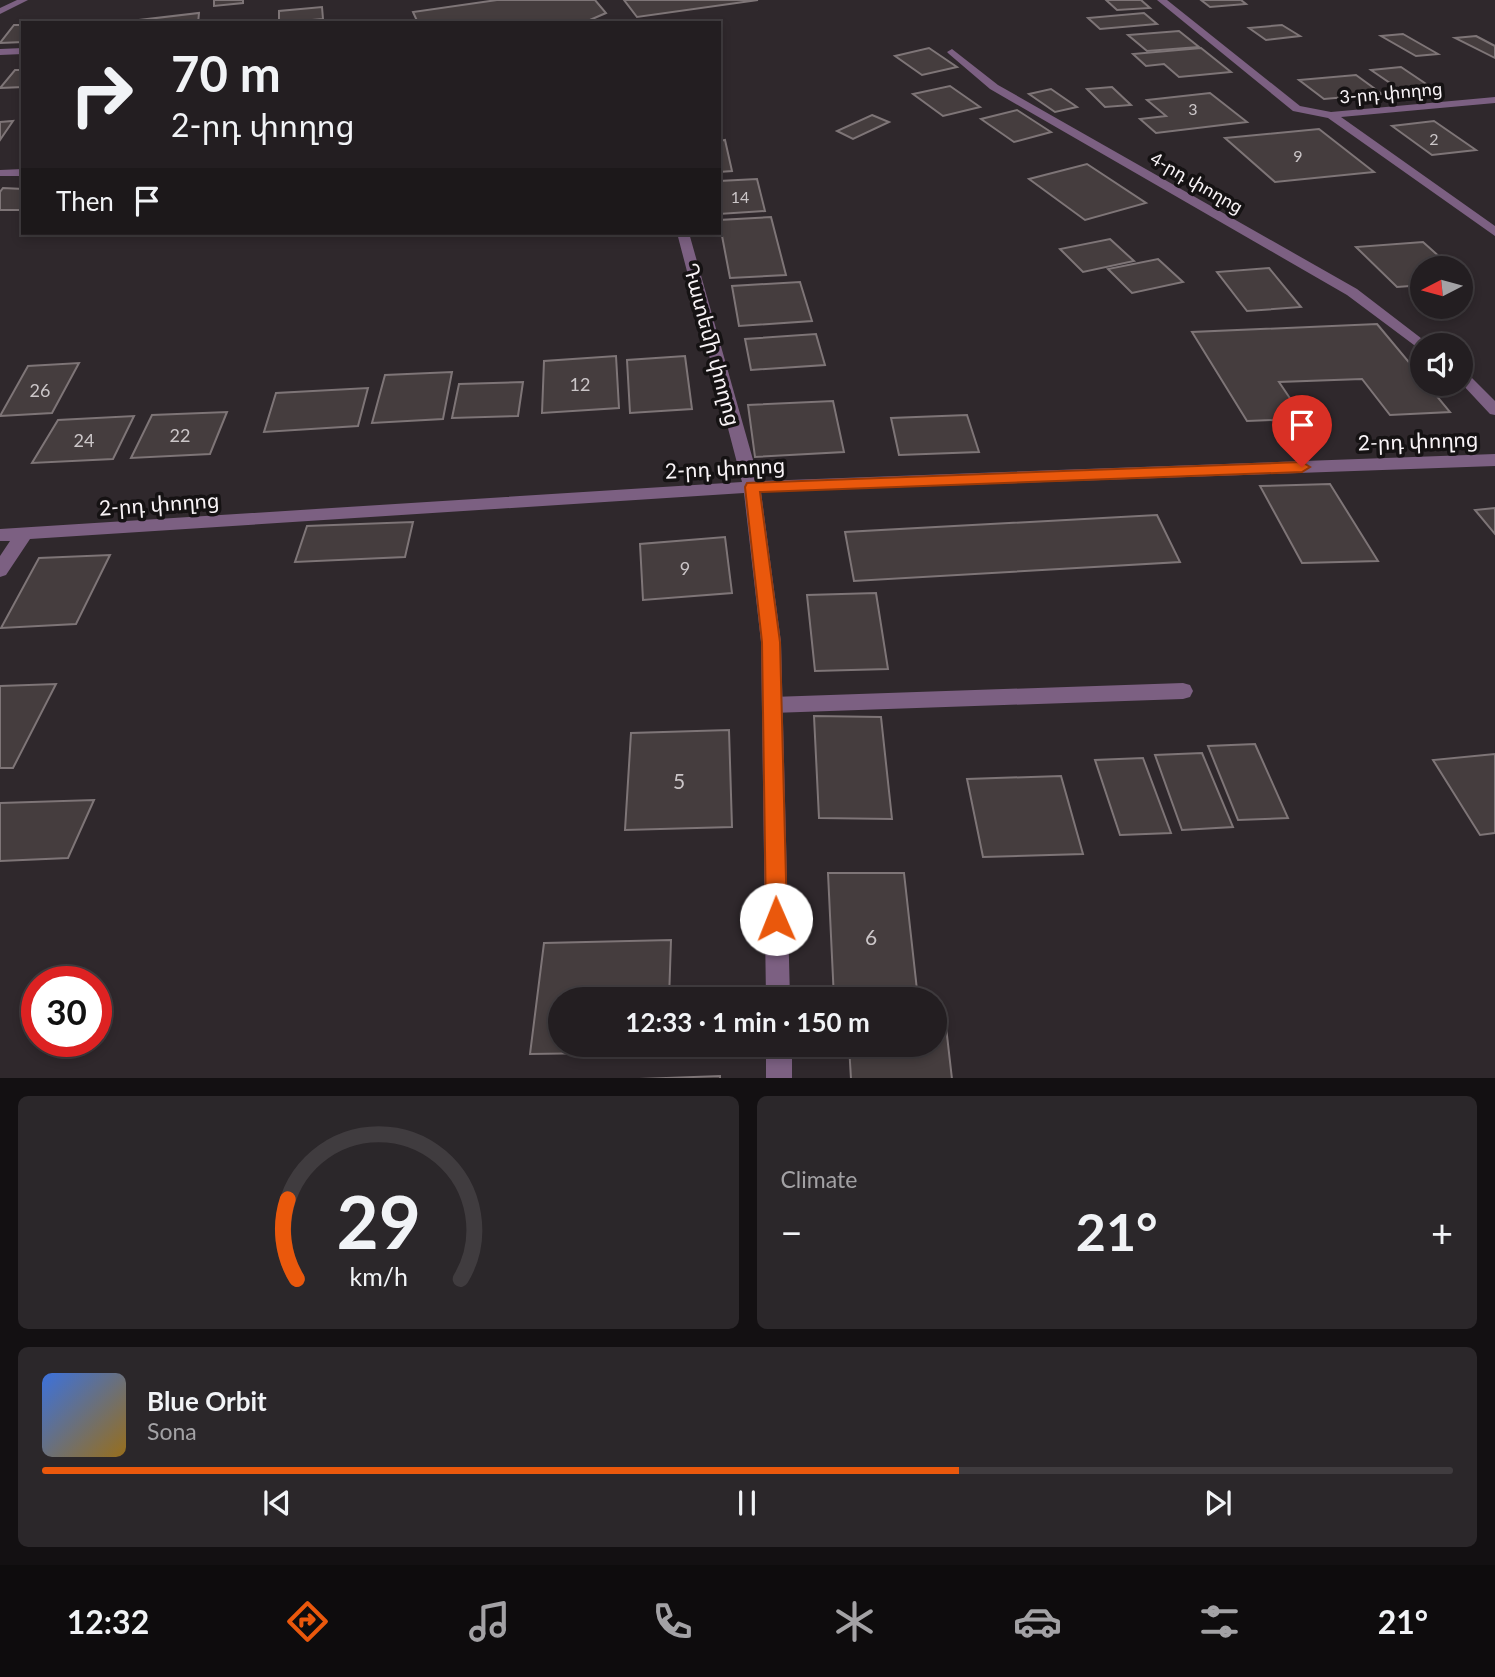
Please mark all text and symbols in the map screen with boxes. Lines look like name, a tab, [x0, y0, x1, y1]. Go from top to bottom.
text: 70 m	[171, 44, 281, 102]
icon: right	[56, 49, 147, 140]
street label: 3-րդ փողոց	[1339, 77, 1443, 107]
house number: 3	[1188, 99, 1198, 118]
text: 2-րդ փողոց	[171, 105, 355, 144]
house number: 2	[1429, 129, 1439, 148]
house number: 9	[1293, 146, 1303, 165]
street label: 4-րդ փողոց	[1147, 147, 1247, 217]
icon: arrive	[128, 182, 166, 220]
text: Then	[56, 185, 114, 217]
house number: 14	[731, 187, 749, 206]
north arrow	[1410, 256, 1474, 318]
map controls	[1410, 256, 1473, 396]
street label: Դատեմի փողոց	[678, 260, 747, 428]
button: sound	[1410, 333, 1473, 396]
house number: 12	[570, 373, 590, 395]
house number: 26	[30, 379, 50, 401]
pin	[1272, 395, 1332, 467]
icon: arrive	[1283, 406, 1321, 444]
house number: 22	[170, 424, 190, 446]
street label: 2-րդ փողոց	[1357, 425, 1479, 456]
house number: 24	[74, 429, 94, 451]
street label: 2-րդ փողոց	[664, 451, 786, 484]
street label: 2-րդ փողոց	[98, 486, 220, 521]
house number: 9	[680, 557, 690, 579]
house number: 5	[673, 768, 685, 793]
position arrow	[739, 882, 813, 956]
house number: 6	[865, 924, 877, 949]
speed limit sign: 30	[21, 966, 112, 1057]
text: 12:33 · 1 min · 150 m	[625, 1006, 870, 1038]
text: Climate	[781, 1165, 857, 1193]
text: 29	[336, 1177, 420, 1265]
text: 21°	[1076, 1200, 1158, 1262]
text: −	[781, 1209, 803, 1255]
text: +	[1431, 1209, 1453, 1255]
text: km/h	[349, 1260, 408, 1290]
text: Blue Orbit	[147, 1385, 267, 1417]
text: Sona	[147, 1417, 197, 1445]
icon: previous	[258, 1484, 296, 1522]
icon: pause	[728, 1484, 766, 1522]
icon: next	[1199, 1484, 1237, 1522]
icon: directions	[283, 1597, 332, 1646]
icon: music	[465, 1597, 514, 1646]
icon: phone	[648, 1597, 697, 1646]
icon: climate	[830, 1597, 879, 1646]
icon: car	[1013, 1597, 1062, 1646]
icon: filters	[1195, 1597, 1244, 1646]
text: 12:32	[67, 1602, 149, 1641]
text: 21°	[1378, 1602, 1428, 1641]

